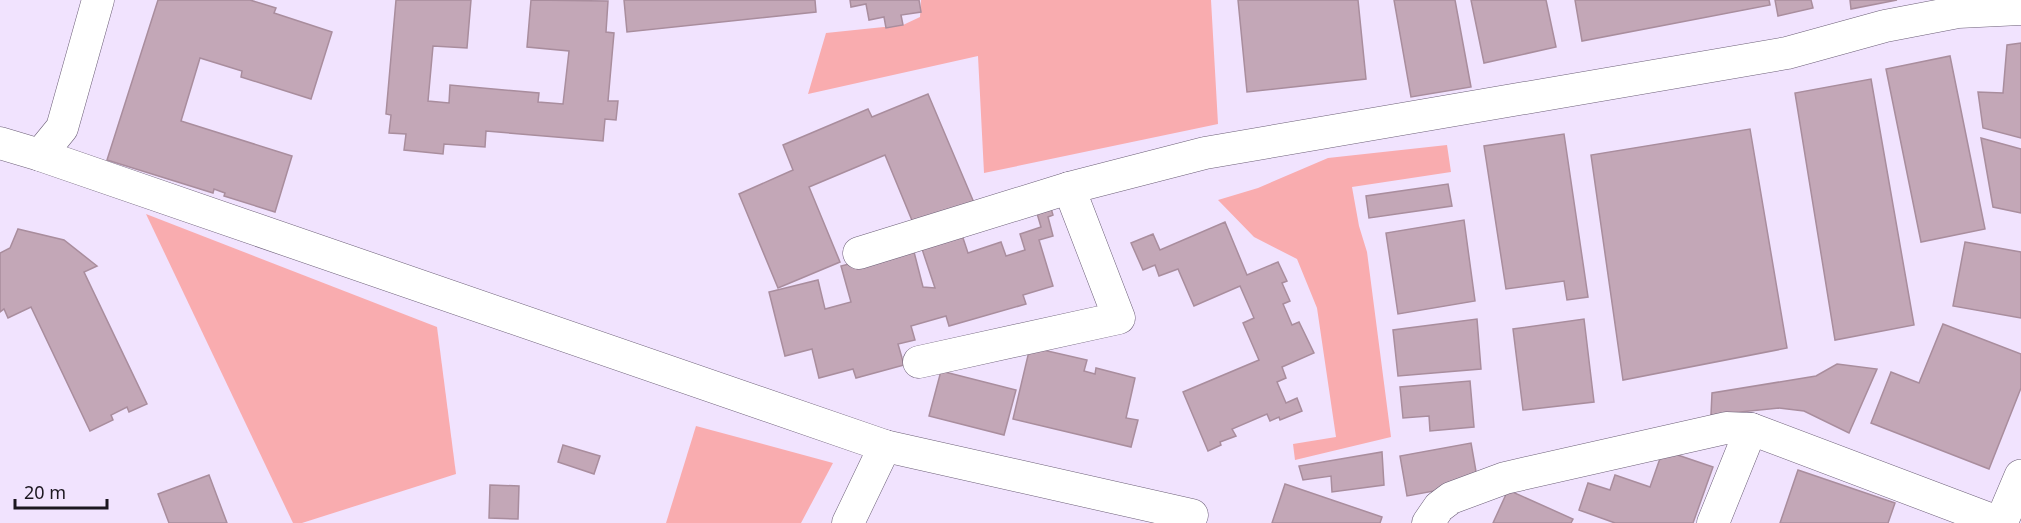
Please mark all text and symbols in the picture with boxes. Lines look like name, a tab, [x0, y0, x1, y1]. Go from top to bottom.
scale bar	[15, 472, 106, 510]
text: 20 m	[24, 480, 66, 504]

